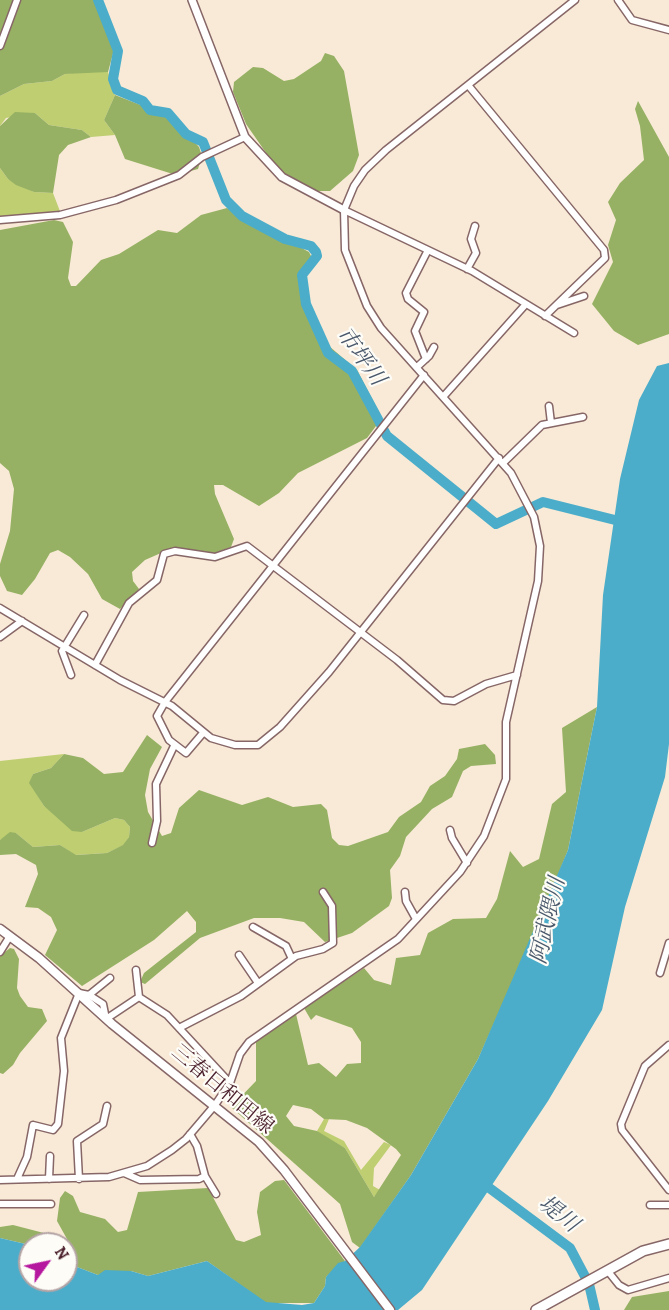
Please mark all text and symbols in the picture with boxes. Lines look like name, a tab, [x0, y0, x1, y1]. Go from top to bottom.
water label: 市坪川	[330, 323, 390, 391]
water label: 阿武隈川	[526, 875, 572, 967]
street label: 三春日和田線	[166, 1040, 278, 1140]
water label: 堤川	[533, 1191, 583, 1239]
north arrow	[18, 1232, 78, 1292]
text: N	[49, 1242, 74, 1264]

